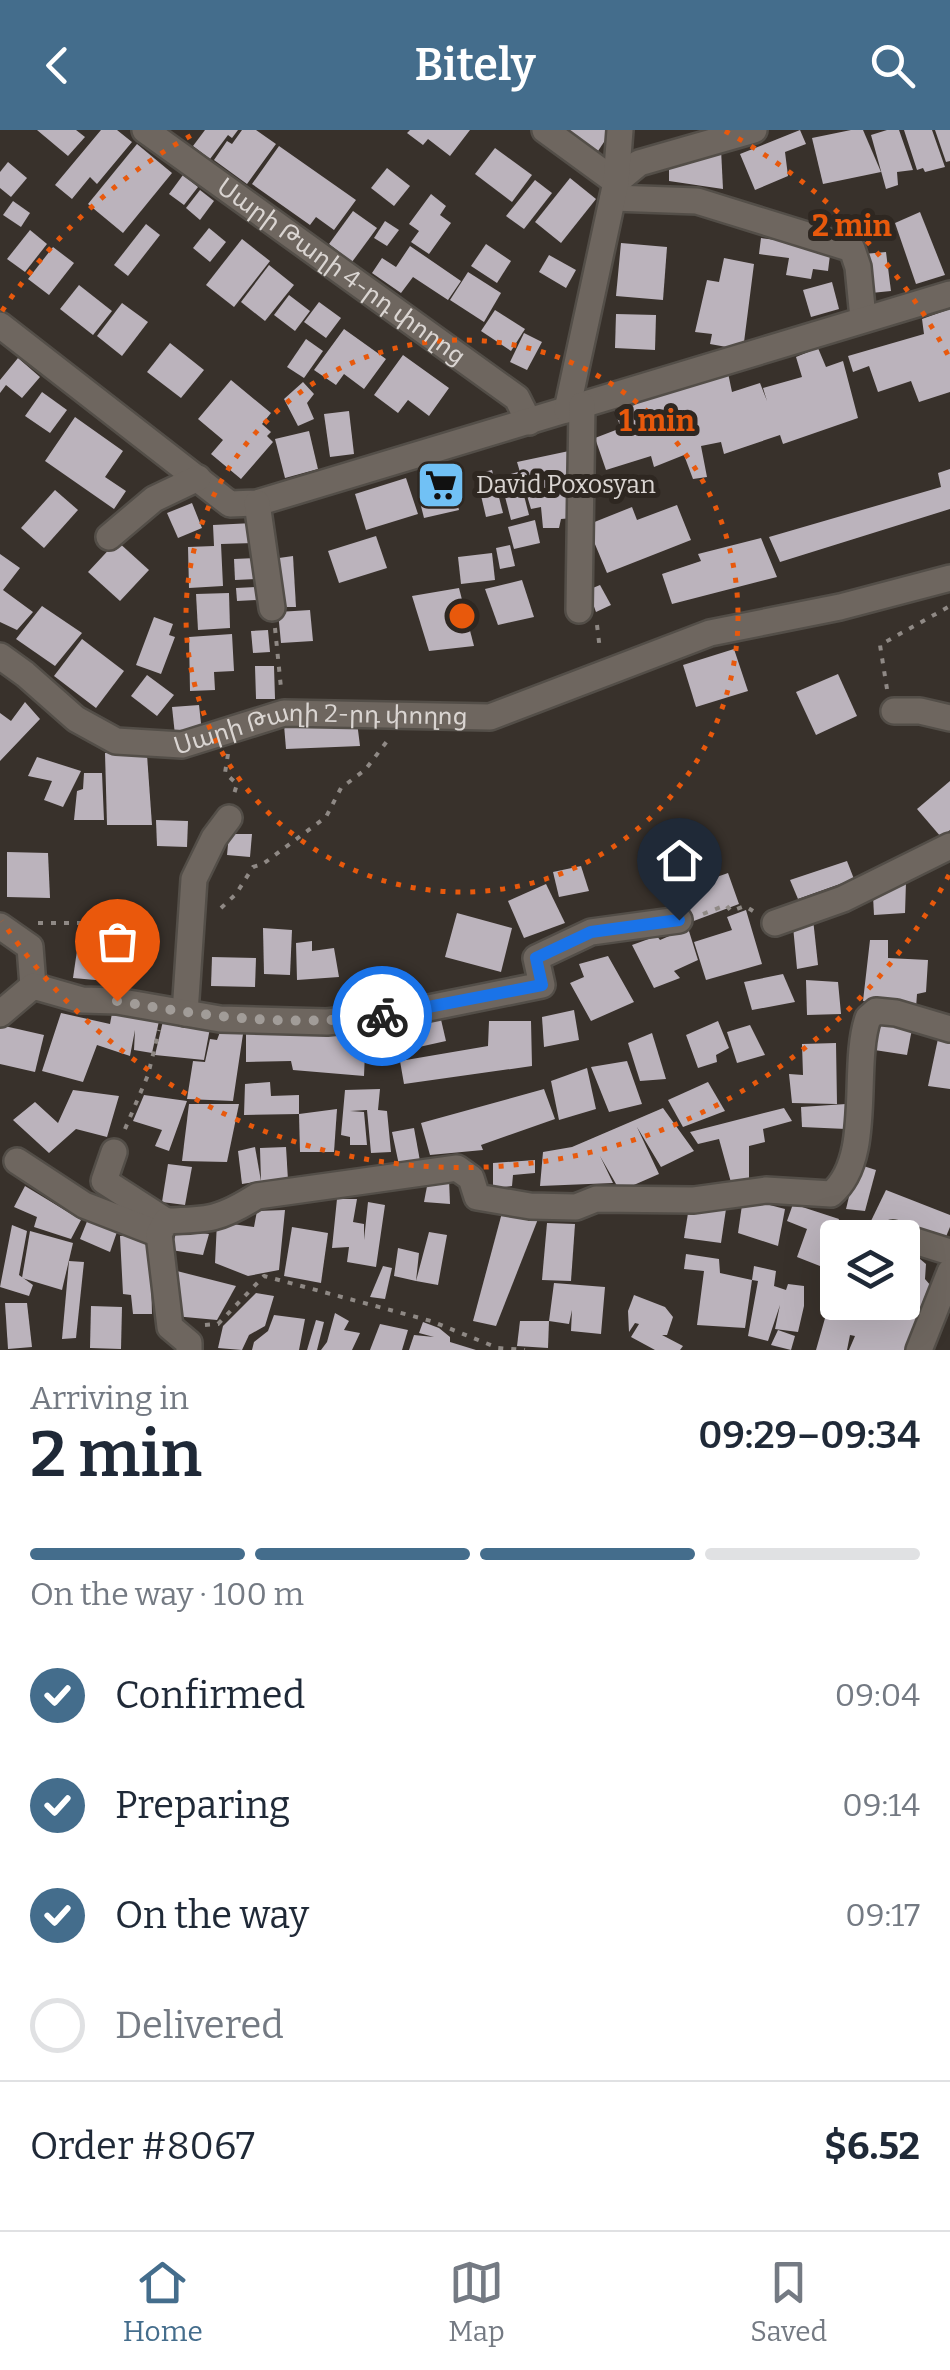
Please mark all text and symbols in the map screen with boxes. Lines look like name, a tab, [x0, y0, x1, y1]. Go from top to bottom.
icon: back	[30, 38, 85, 93]
text: Bitely	[414, 38, 536, 92]
icon: search	[865, 38, 920, 93]
street label: Սարի Թաղի 4-րդ փողոց	[211, 172, 472, 371]
text: 2 min	[812, 208, 893, 244]
text: 1 min	[619, 403, 696, 439]
supermarket icon: David Poxosyan	[415, 459, 467, 511]
place label: David Poxosyan	[476, 470, 656, 500]
centre of rings	[444, 598, 480, 634]
street label: Սարի Թաղի 2-րդ փողոց	[170, 697, 468, 762]
pin	[637, 818, 722, 921]
icon: home	[652, 833, 707, 888]
pin	[75, 899, 160, 1002]
icon: bag	[90, 914, 145, 969]
courier	[332, 966, 432, 1066]
icon: bike	[355, 989, 410, 1044]
map controls	[820, 1220, 920, 1320]
button: layers	[820, 1220, 920, 1320]
text: Arriving in	[30, 1379, 189, 1417]
text: 09:29–09:34	[698, 1412, 920, 1458]
text: 2 min	[30, 1415, 202, 1493]
text: On the way · 100 m	[30, 1575, 304, 1613]
icon: check	[30, 1668, 85, 1723]
text: Confirmed	[115, 1672, 305, 1718]
text: 09:04	[835, 1676, 920, 1714]
icon: check	[30, 1778, 85, 1833]
text: Preparing	[115, 1782, 290, 1828]
text: 09:14	[842, 1786, 920, 1824]
icon: check	[30, 1888, 85, 1943]
text: On the way	[115, 1892, 309, 1938]
text: 09:17	[845, 1896, 920, 1934]
text: Delivered	[115, 2002, 284, 2048]
text: Order #8067	[30, 2123, 255, 2169]
text: $6.52	[824, 2123, 920, 2169]
tab: Home	[123, 2255, 203, 2348]
tab: Map	[448, 2255, 505, 2348]
tab: Saved	[750, 2255, 827, 2348]

